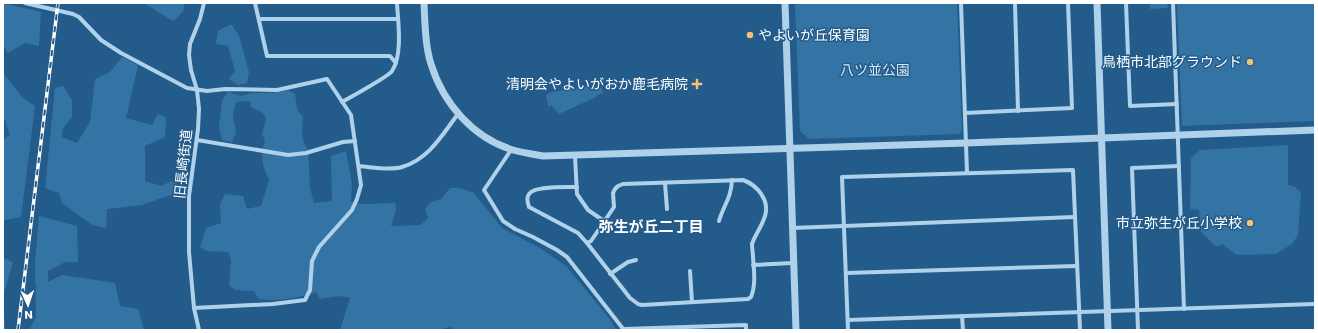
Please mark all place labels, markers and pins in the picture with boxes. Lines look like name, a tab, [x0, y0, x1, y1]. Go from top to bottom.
place label: やよいが丘保育園	[758, 25, 870, 45]
marker: やよいが丘保育園	[745, 30, 755, 40]
place label: 鳥栖市北部グラウンド	[1102, 52, 1242, 72]
marker: 鳥栖市北部グラウンド	[1245, 57, 1255, 67]
place label: 清明会やよいがおか鹿毛病院	[506, 74, 688, 94]
marker: 清明会やよいがおか鹿毛病院	[691, 78, 703, 90]
place label: 市立弥生が丘小学校	[1116, 213, 1242, 233]
marker: 市立弥生が丘小学校	[1245, 218, 1255, 228]

